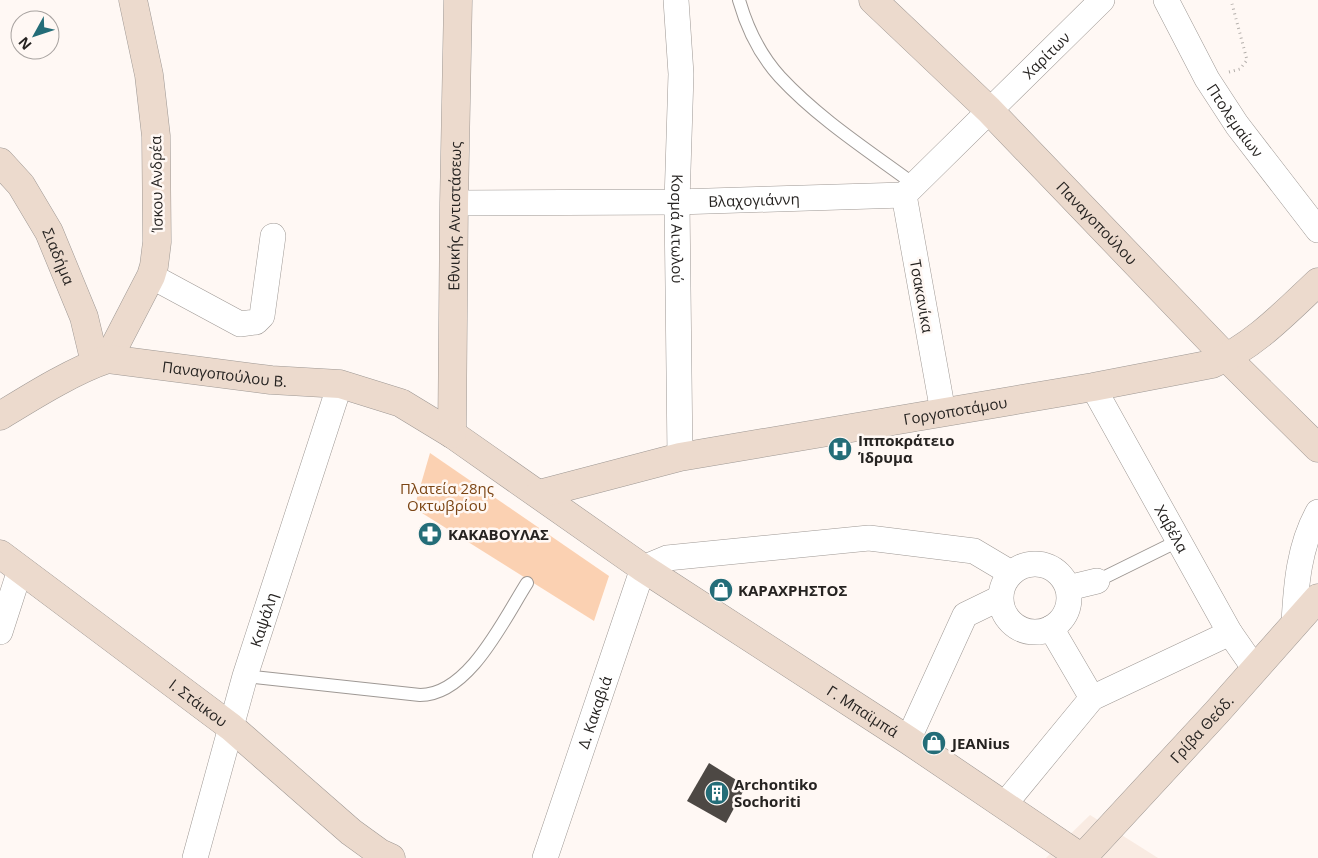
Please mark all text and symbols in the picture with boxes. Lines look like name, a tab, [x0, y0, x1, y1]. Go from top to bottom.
north arrow	[10, 10, 60, 60]
street label: Χαρίτων	[1018, 27, 1074, 83]
text: N	[14, 33, 36, 54]
street label: Πτολεμαίων	[1203, 80, 1268, 161]
street label: Ίσκου Ανδρέα	[145, 136, 167, 233]
street label: Εθνικής Αντιστάσεως	[443, 141, 465, 291]
street label: Κοσμά Αιτωλού	[667, 174, 688, 284]
street label: Παναγοπούλου	[1052, 177, 1142, 269]
street label: Βλαχογιάννη	[708, 188, 800, 211]
street label: Σιαδήμα	[38, 225, 80, 287]
street label: Τσακανίκα	[906, 258, 938, 334]
street label: Παναγοπούλου Β.	[161, 356, 288, 391]
street label: Γοργοποτάμου	[902, 392, 1009, 429]
place label: Ιπποκράτειο Ίδρυμα	[858, 430, 955, 467]
hospital icon: Ιπποκράτειο Ίδρυμα	[827, 436, 853, 462]
park label: Πλατεία 28ης Οκτωβρίου	[400, 478, 494, 515]
street label: Χαβέλα	[1151, 501, 1193, 556]
pharmacy icon: ΚΑΚΑΒΟΥΛΑΣ	[417, 521, 443, 547]
place label: ΚΑΚΑΒΟΥΛΑΣ	[448, 524, 549, 544]
shop icon: ΚΑΡΑΧΡΗΣΤΟΣ	[708, 577, 734, 603]
place label: ΚΑΡΑΧΡΗΣΤΟΣ	[738, 580, 847, 600]
street label: Καψάλη	[245, 590, 282, 649]
street label: Δ. Κακαβιά	[573, 673, 616, 751]
street label: Ι. Στάικου	[165, 674, 232, 731]
street label: Γ. Μπαϊμπά	[823, 680, 903, 741]
street label: Γρίβα Θεόδ.	[1165, 691, 1238, 767]
shop icon: JEANius	[921, 730, 947, 756]
place label: JEANius	[950, 733, 1010, 753]
place label: Archontiko Sochoriti	[734, 774, 818, 811]
building icon: Archontiko Sochoriti	[704, 780, 730, 806]

